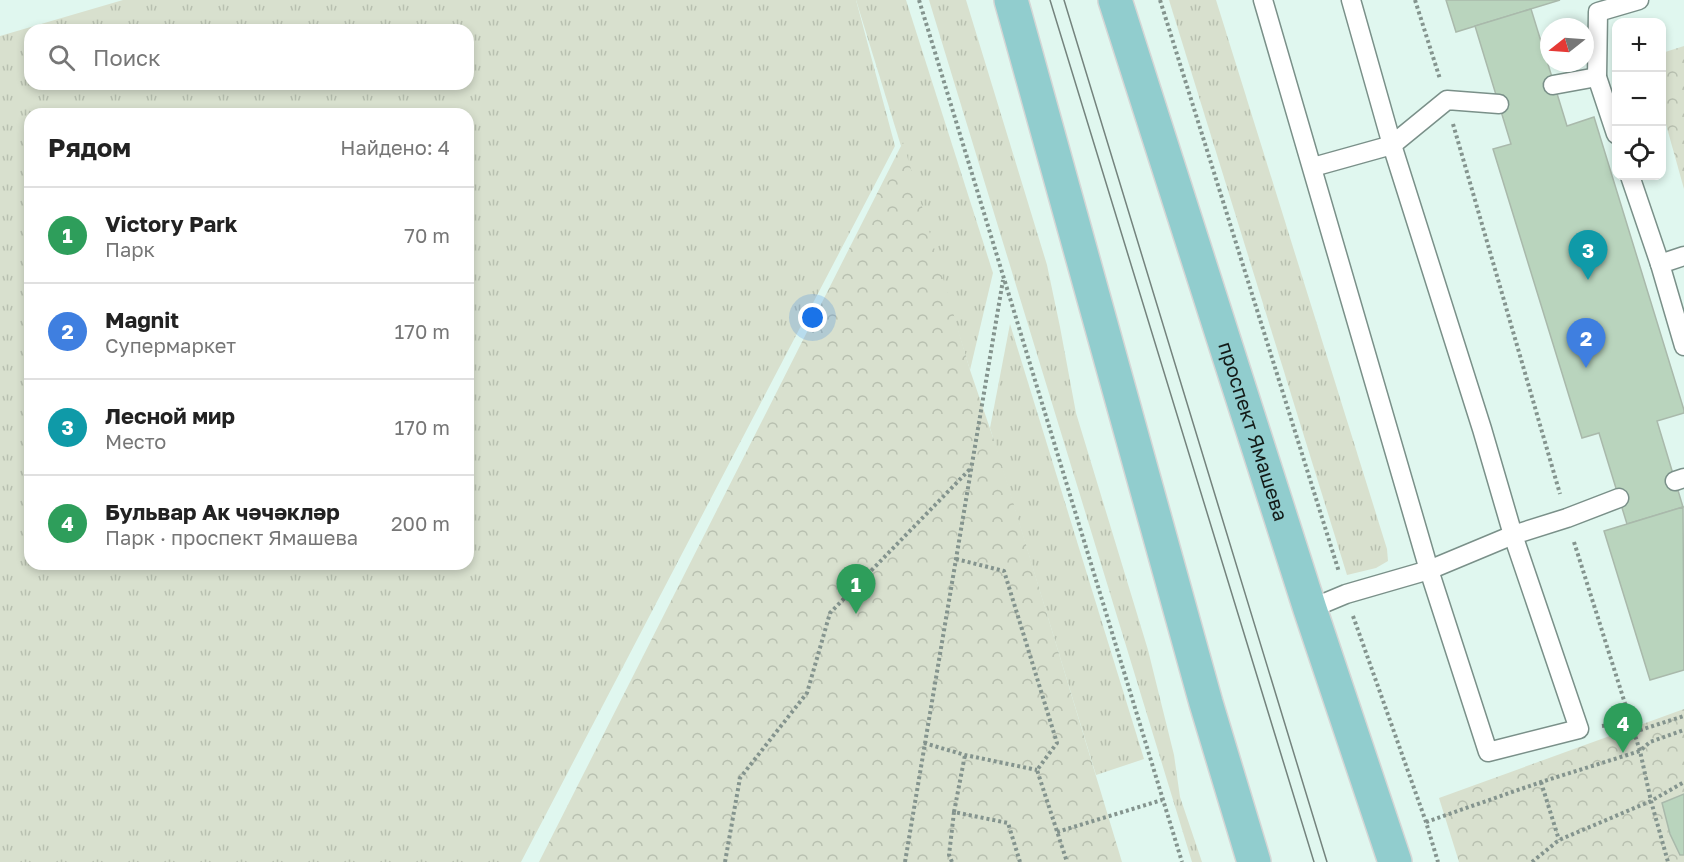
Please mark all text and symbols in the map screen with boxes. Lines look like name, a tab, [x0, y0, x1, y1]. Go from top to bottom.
north arrow	[1540, 18, 1594, 72]
map controls	[1612, 18, 1666, 180]
button: +	[1612, 18, 1666, 72]
search box	[24, 24, 474, 90]
icon: search	[45, 41, 78, 74]
text: Поиск	[93, 44, 161, 71]
button: −	[1612, 72, 1666, 126]
button: locate	[1612, 126, 1666, 180]
text: Рядом	[48, 132, 131, 163]
text: Найдено: 4	[340, 135, 450, 159]
text: Victory Park	[105, 210, 238, 237]
text: 1	[62, 223, 73, 247]
text: 70 m	[404, 223, 450, 247]
pin: 3	[1568, 230, 1608, 280]
text: Парк	[105, 237, 155, 261]
your location	[798, 303, 827, 332]
text: Magnit	[105, 306, 179, 333]
pin: 2	[1566, 318, 1606, 368]
text: 2	[61, 319, 74, 343]
text: 170 m	[395, 319, 450, 343]
text: Супермаркет	[105, 333, 236, 357]
street label: проспект Ямашева	[1214, 338, 1294, 524]
text: Лесной мир	[105, 402, 235, 429]
text: 3	[61, 415, 74, 439]
text: 170 m	[395, 415, 450, 439]
text: Место	[105, 429, 166, 453]
text: Бульвар Ак чәчәкләр	[105, 498, 340, 525]
text: 4	[61, 511, 74, 535]
text: 200 m	[391, 511, 450, 535]
text: Парк · проспект Ямашева	[105, 525, 358, 549]
pin: 1	[836, 564, 876, 614]
pin: 4	[1604, 704, 1642, 753]

